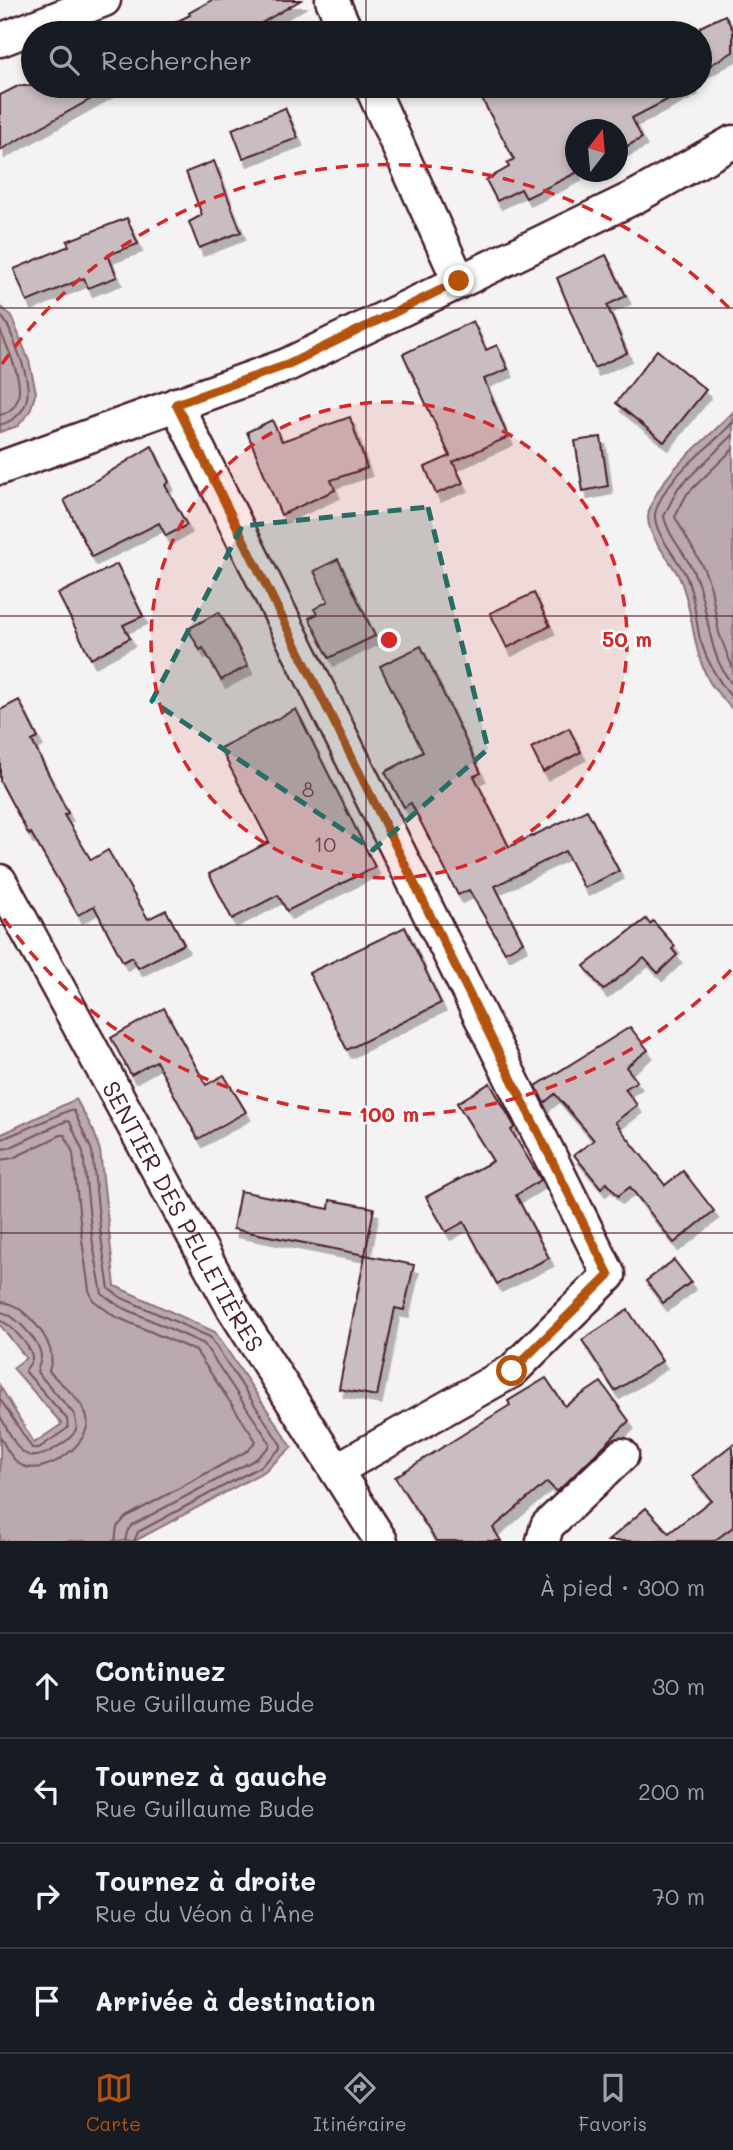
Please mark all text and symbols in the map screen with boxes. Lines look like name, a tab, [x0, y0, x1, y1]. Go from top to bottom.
search box	[21, 21, 712, 98]
icon: search	[45, 41, 83, 79]
text: Rechercher	[101, 43, 252, 77]
north arrow	[565, 119, 628, 182]
route end	[443, 265, 474, 296]
text: 50 m	[602, 625, 652, 652]
centre of rings	[377, 628, 401, 652]
house number: 8	[302, 775, 314, 802]
house number: 10	[314, 830, 336, 857]
street label: SENTIER DES PELLETIÈRES	[96, 1075, 272, 1357]
text: 100 m	[359, 1100, 419, 1127]
route start	[496, 1355, 527, 1386]
text: 4 min	[28, 1567, 109, 1607]
text: À pied · 300 m	[539, 1572, 705, 1602]
text: Continuez	[95, 1654, 225, 1688]
icon: ahead	[28, 1667, 66, 1705]
text: 30 m	[652, 1671, 705, 1701]
text: Rue Guillaume Bude	[95, 1688, 315, 1718]
text: Tournez à gauche	[95, 1759, 327, 1793]
icon: left	[28, 1772, 66, 1810]
text: 200 m	[638, 1776, 705, 1806]
text: Rue Guillaume Bude	[95, 1793, 315, 1823]
text: Tournez à droite	[95, 1864, 316, 1898]
icon: right	[28, 1877, 66, 1915]
text: 70 m	[652, 1881, 705, 1911]
text: Rue du Véon à l'Âne	[95, 1898, 315, 1928]
icon: arrive	[28, 1982, 66, 2020]
text: Arrivée à destination	[95, 1984, 375, 2018]
tab: Carte	[86, 2069, 141, 2136]
tab: Itinéraire	[313, 2069, 406, 2136]
tab: Favoris	[579, 2069, 647, 2136]

